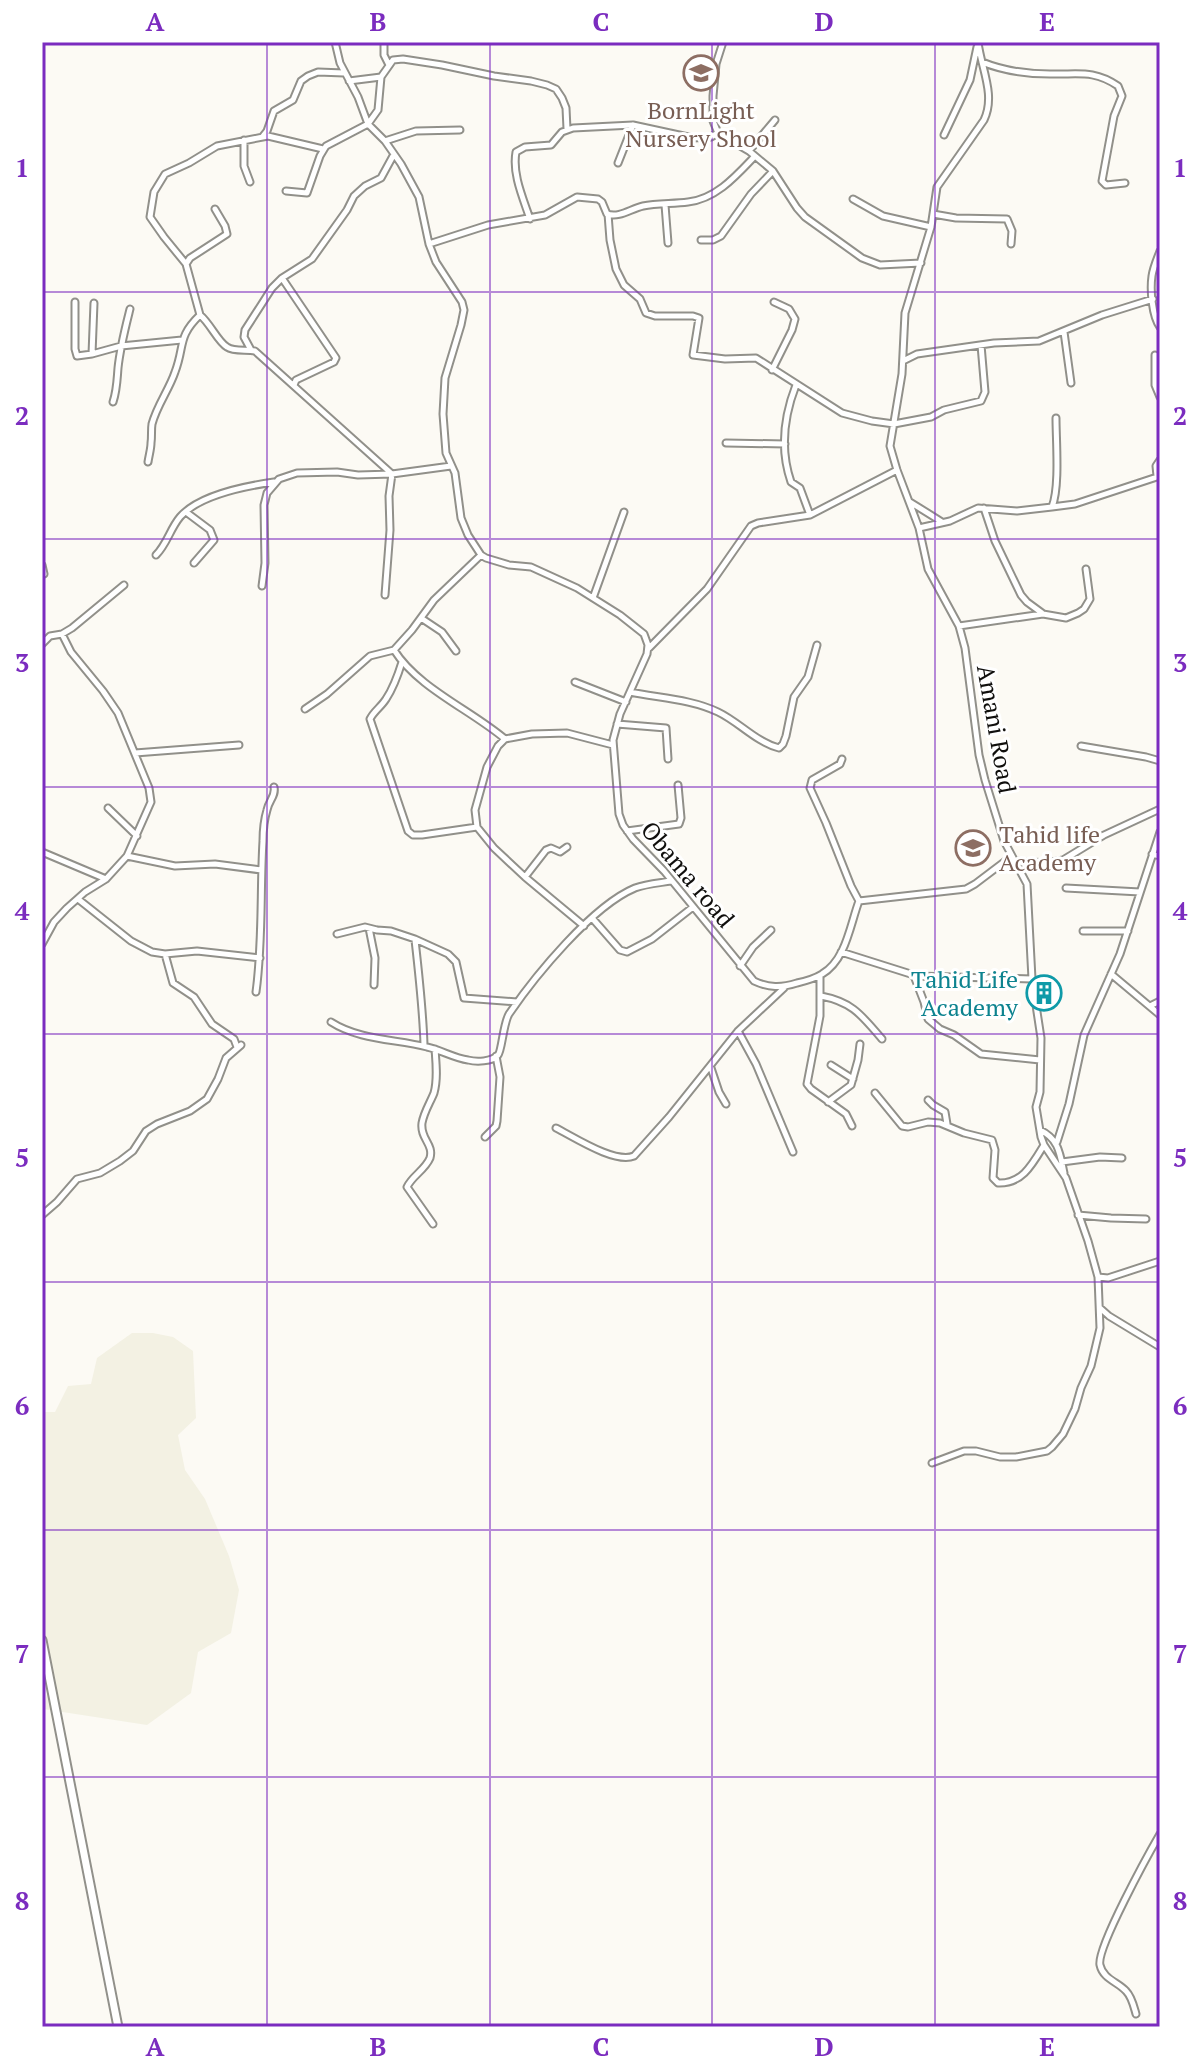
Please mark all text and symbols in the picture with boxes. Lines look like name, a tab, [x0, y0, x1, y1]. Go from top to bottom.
text: A	[146, 4, 165, 38]
text: B	[370, 4, 386, 38]
text: C	[593, 4, 609, 38]
text: D	[814, 4, 834, 38]
text: E	[1039, 4, 1055, 38]
school or university icon: BornLight Nursery Shool	[682, 54, 720, 92]
place label: BornLight Nursery Shool	[625, 94, 777, 154]
text: 1	[15, 150, 29, 184]
text: 1	[1173, 150, 1187, 184]
text: 2	[15, 398, 29, 432]
text: 2	[1173, 398, 1187, 432]
text: 3	[15, 645, 29, 679]
text: 3	[1173, 645, 1187, 679]
street label: Amani Road	[970, 662, 1024, 796]
street label: Obama road	[634, 814, 742, 934]
place label: Tahid life Academy	[999, 818, 1100, 878]
school or university icon: Tahid life Academy	[954, 829, 992, 867]
text: 4	[15, 893, 30, 927]
text: 4	[1173, 893, 1188, 927]
place label: Tahid Life Academy	[911, 963, 1019, 1023]
building icon: Tahid Life Academy	[1025, 974, 1063, 1012]
text: 5	[15, 1140, 29, 1174]
text: 5	[1173, 1140, 1187, 1174]
text: 6	[15, 1388, 29, 1422]
text: 6	[1173, 1388, 1187, 1422]
text: 7	[15, 1636, 29, 1670]
text: 7	[1173, 1636, 1187, 1670]
text: 8	[15, 1883, 29, 1917]
text: 8	[1173, 1883, 1187, 1917]
text: A	[146, 2029, 165, 2063]
text: B	[370, 2029, 386, 2063]
text: C	[593, 2029, 609, 2063]
text: D	[814, 2029, 834, 2063]
text: E	[1039, 2029, 1055, 2063]

